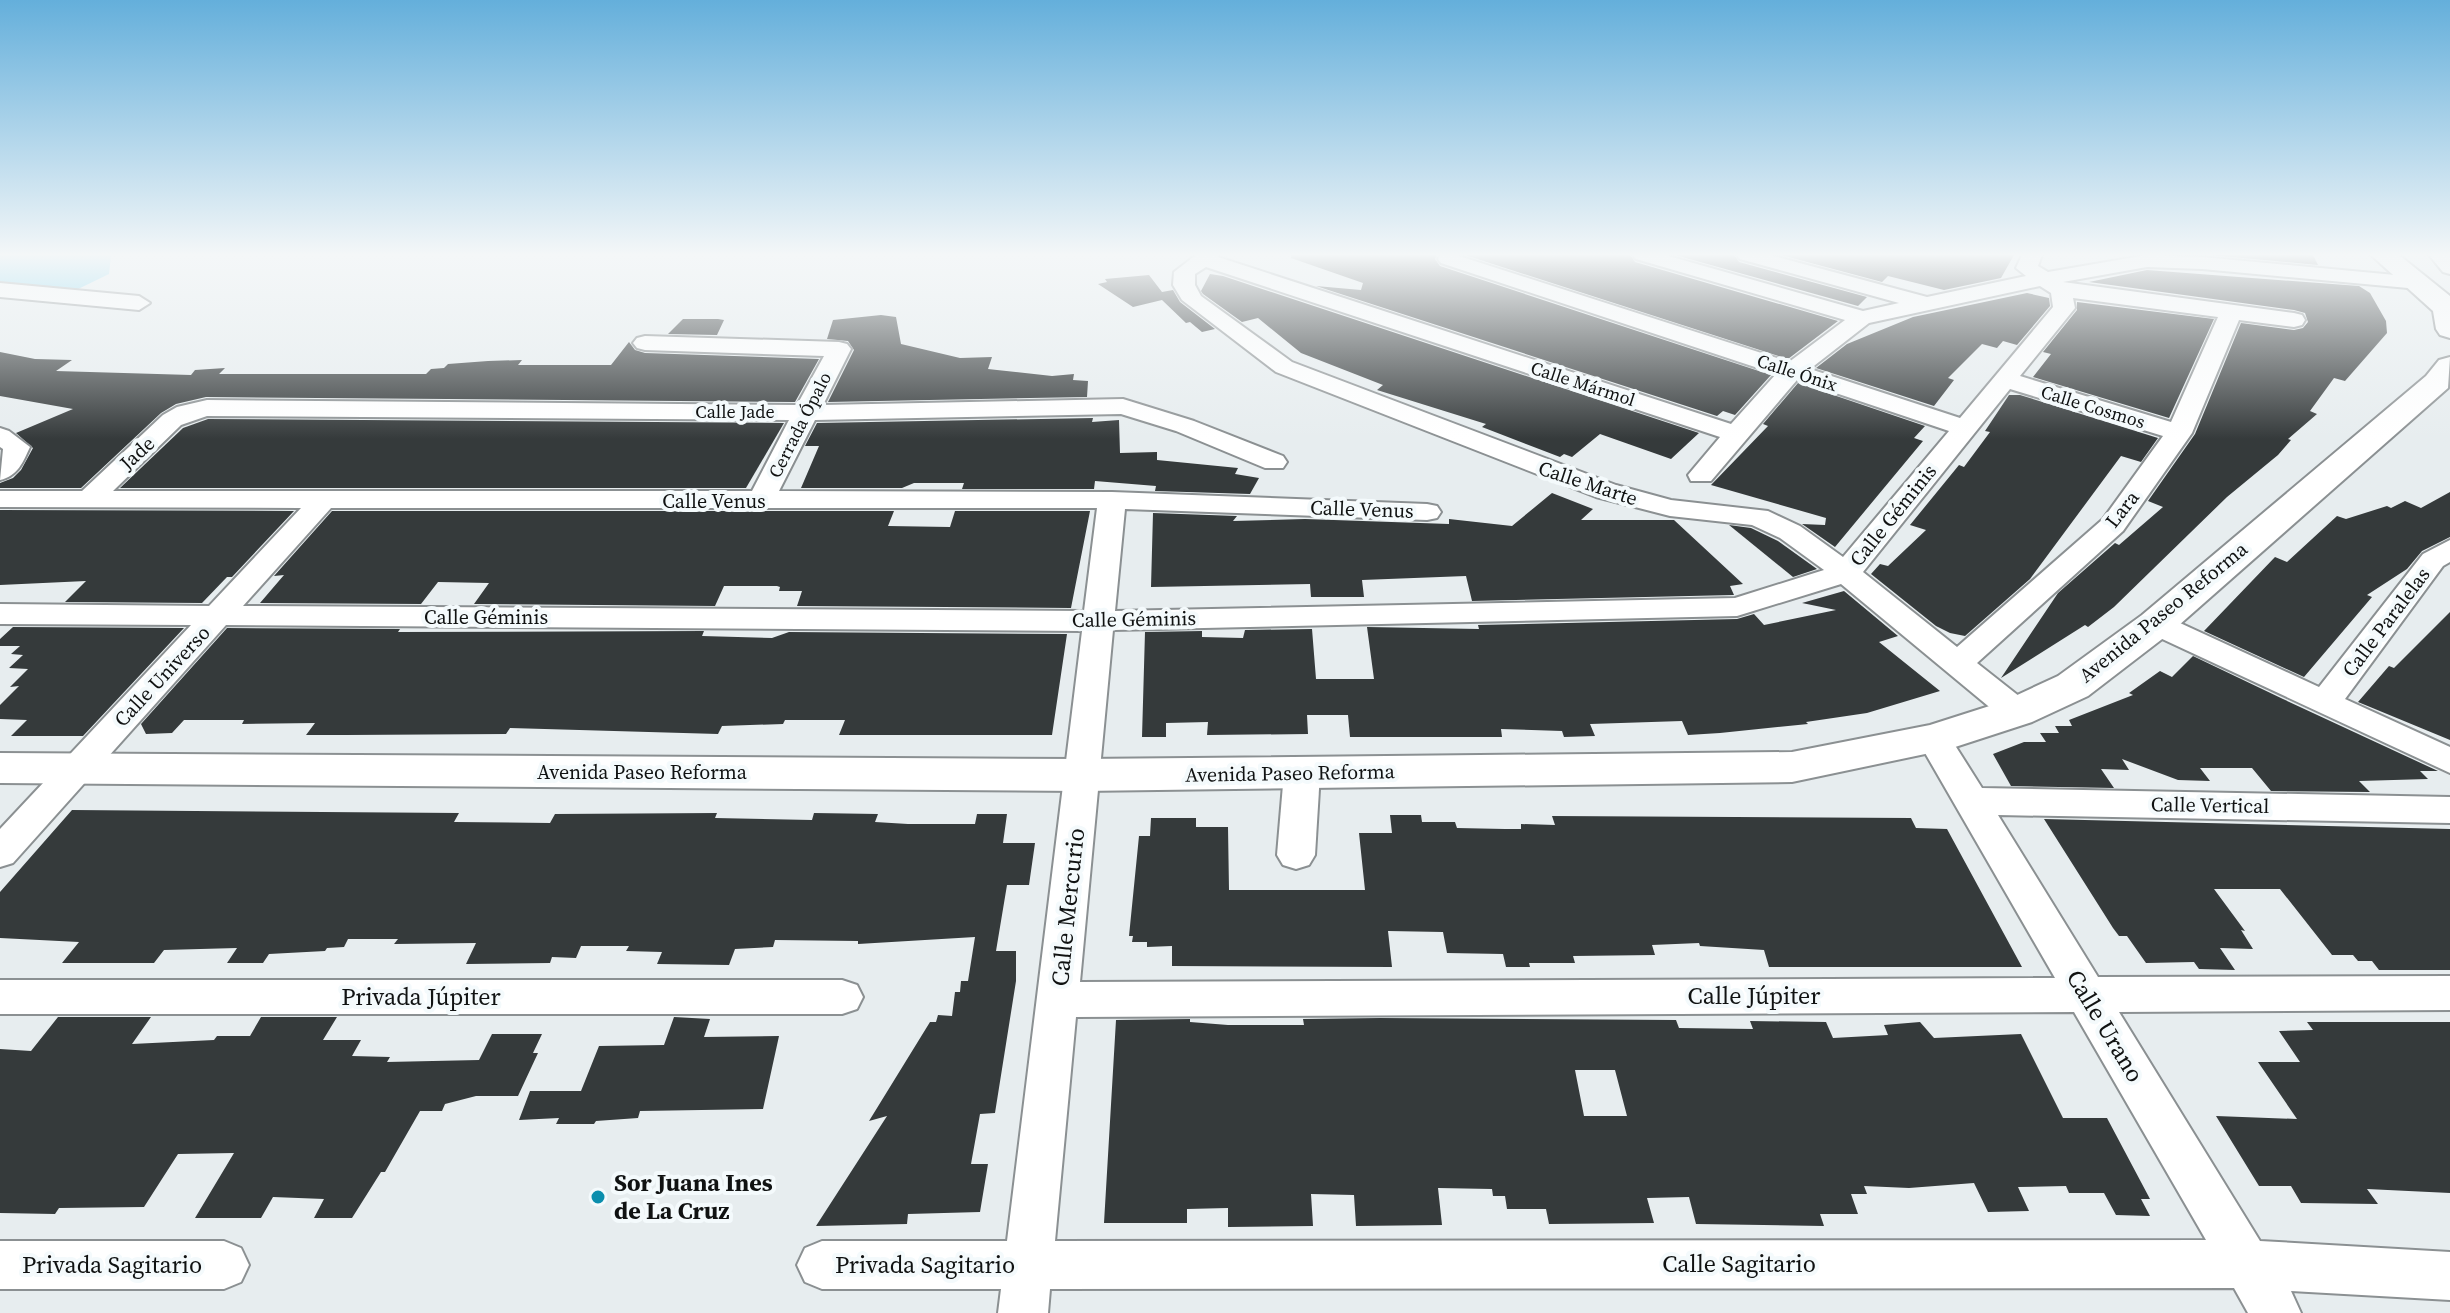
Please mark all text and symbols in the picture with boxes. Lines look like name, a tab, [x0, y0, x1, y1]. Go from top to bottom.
street label: Calle Ónix	[1754, 348, 1841, 397]
street label: Calle Mármol	[1528, 355, 1639, 412]
street label: Cerrada Ópalo	[762, 367, 837, 482]
street label: Calle Cosmos	[2038, 379, 2148, 434]
street label: Calle Jade	[695, 399, 775, 424]
street label: Jade	[113, 430, 161, 477]
street label: Calle Marte	[1535, 454, 1641, 512]
street label: Calle Géminis	[1843, 458, 1943, 572]
street label: Lara	[2099, 484, 2146, 534]
street label: Calle Venus	[662, 487, 766, 515]
street label: Calle Venus	[1310, 493, 1414, 525]
street label: Avenida Paseo Reforma	[2073, 535, 2254, 689]
street label: Calle Paralelas	[2336, 561, 2436, 683]
street label: Calle Géminis	[424, 603, 548, 631]
street label: Calle Géminis	[1072, 604, 1196, 634]
street label: Calle Universo	[108, 619, 216, 733]
street label: Avenida Paseo Reforma	[1185, 757, 1396, 789]
street label: Avenida Paseo Reforma	[537, 758, 748, 786]
street label: Calle Vertical	[2151, 790, 2269, 820]
street label: Calle Mercurio	[1043, 826, 1092, 988]
street label: Calle Urano	[2059, 963, 2152, 1088]
street label: Calle Júpiter	[1688, 979, 1820, 1012]
street label: Privada Júpiter	[341, 980, 501, 1013]
place label: Sor Juana Ines de La Cruz	[614, 1166, 773, 1227]
marker: Sor Juana Ines de La Cruz	[589, 1188, 607, 1206]
street label: Calle Sagitario	[1662, 1247, 1816, 1280]
street label: Privada Sagitario	[22, 1248, 202, 1281]
street label: Privada Sagitario	[835, 1248, 1015, 1281]

